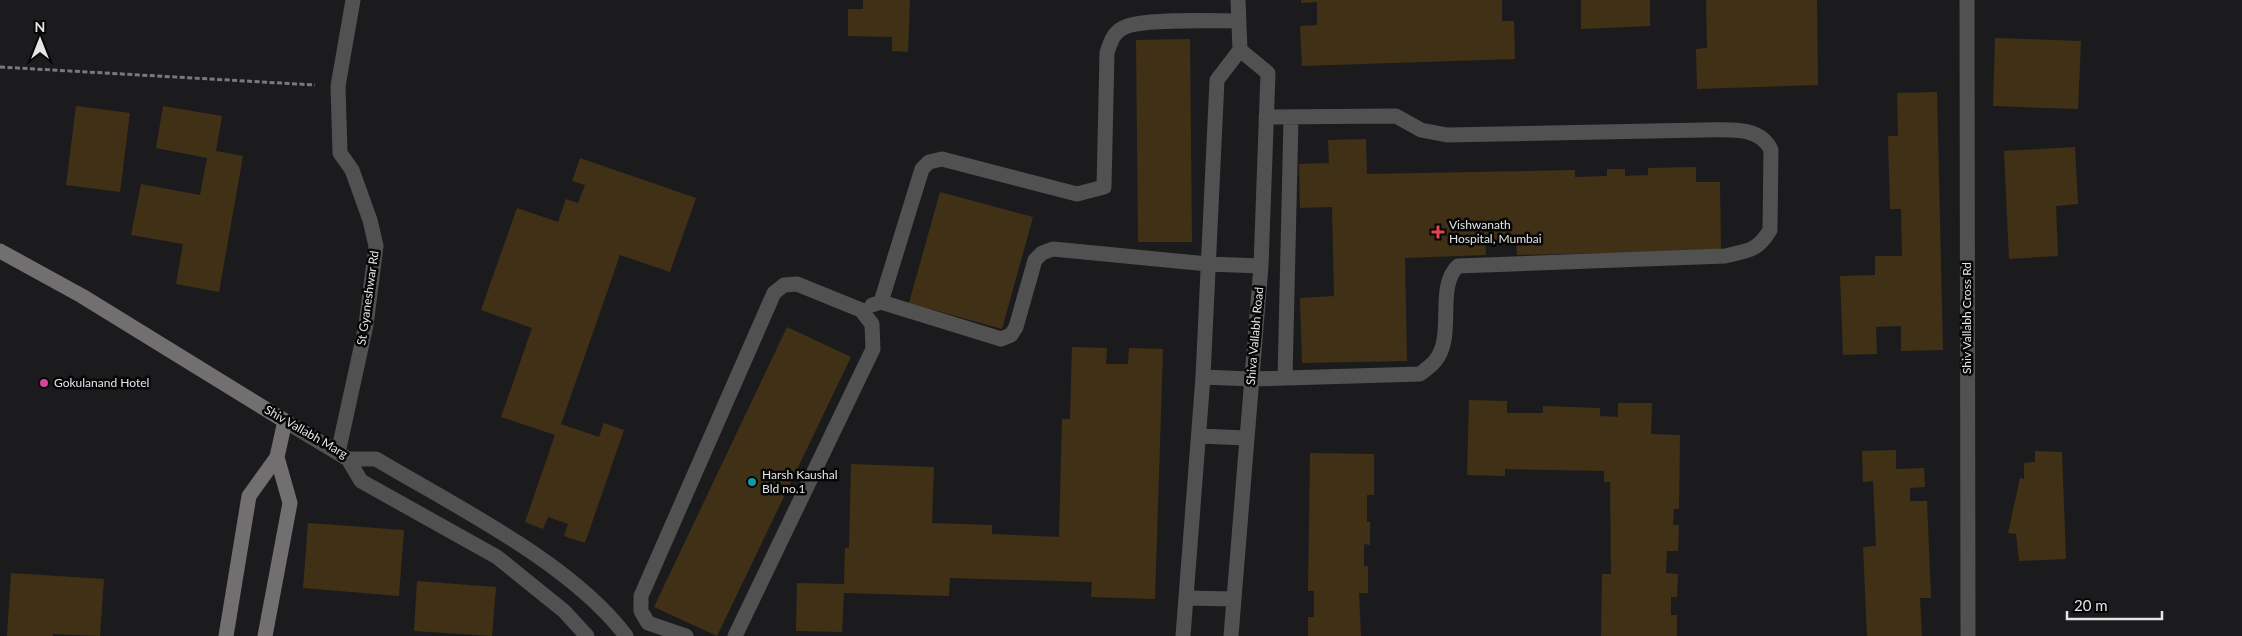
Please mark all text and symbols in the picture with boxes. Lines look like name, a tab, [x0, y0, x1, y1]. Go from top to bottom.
north arrow	[15, 15, 65, 65]
text: N	[35, 18, 45, 35]
place label: Vishwanath Hospital, Mumbai	[1449, 217, 1542, 246]
marker: Vishwanath Hospital, Mumbai	[1431, 225, 1445, 239]
street label: St Gyaneshwar Rd	[353, 250, 382, 346]
street label: Shiv Vallabh Cross Rd	[1959, 262, 1974, 374]
street label: Shiva Vallabh Road	[1243, 286, 1266, 386]
place label: Gokulanand Hotel	[54, 375, 149, 390]
marker: Gokulanand Hotel	[38, 377, 50, 389]
street label: Shiv Vallabh Marg	[262, 402, 350, 461]
place label: Harsh Kaushal Bld no.1	[762, 467, 838, 496]
marker: Harsh Kaushal Bld no.1	[746, 476, 758, 488]
scale bar	[2067, 588, 2162, 620]
text: 20 m	[2074, 596, 2108, 614]

